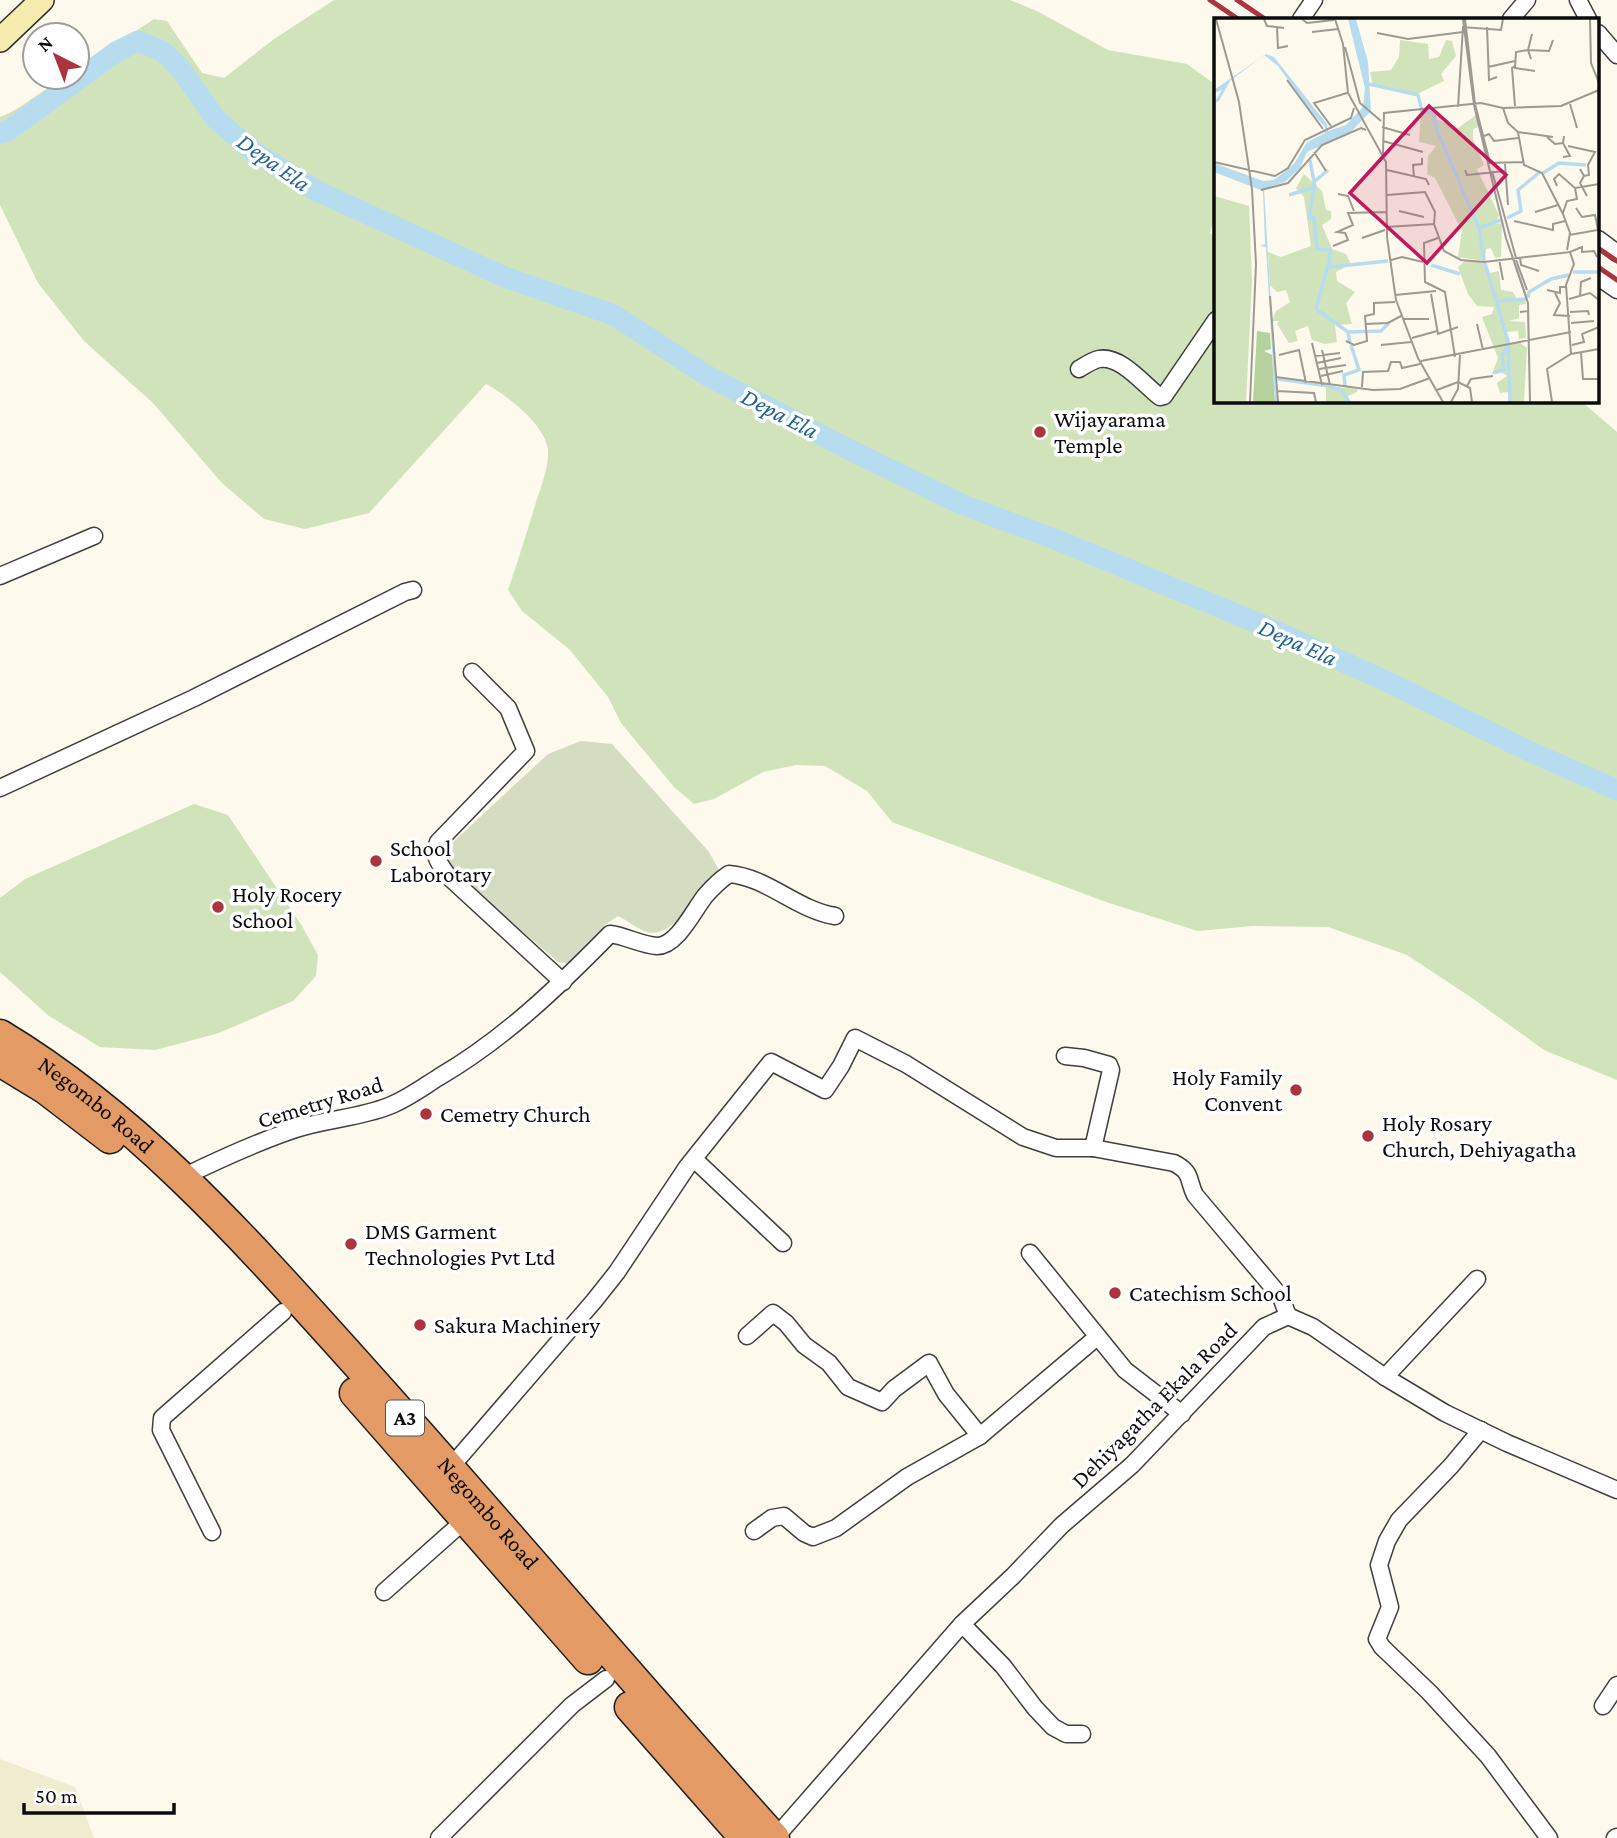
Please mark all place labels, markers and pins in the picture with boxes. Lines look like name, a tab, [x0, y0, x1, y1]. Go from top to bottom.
place label: Wijayarama Temple	[1054, 406, 1166, 458]
marker: Wijayarama Temple	[1032, 424, 1048, 440]
place label: School Laborotary	[390, 835, 492, 887]
marker: School Laborotary	[368, 853, 384, 869]
place label: Holy Rocery School	[232, 881, 342, 933]
marker: Holy Rocery School	[210, 899, 226, 915]
place label: Holy Family Convent	[1172, 1064, 1282, 1116]
marker: Holy Family Convent	[1288, 1082, 1304, 1098]
place label: Cemetry Church	[440, 1101, 591, 1127]
marker: Cemetry Church	[418, 1106, 434, 1122]
place label: Holy Rosary Church, Dehiyagatha	[1382, 1110, 1577, 1162]
marker: Holy Rosary Church, Dehiyagatha	[1360, 1128, 1376, 1144]
place label: DMS Garment Technologies Pvt Ltd	[365, 1218, 555, 1270]
marker: DMS Garment Technologies Pvt Ltd	[343, 1236, 359, 1252]
place label: Catechism School	[1129, 1280, 1292, 1306]
marker: Catechism School	[1107, 1285, 1123, 1301]
place label: Sakura Machinery	[434, 1312, 600, 1338]
marker: Sakura Machinery	[412, 1317, 428, 1333]

